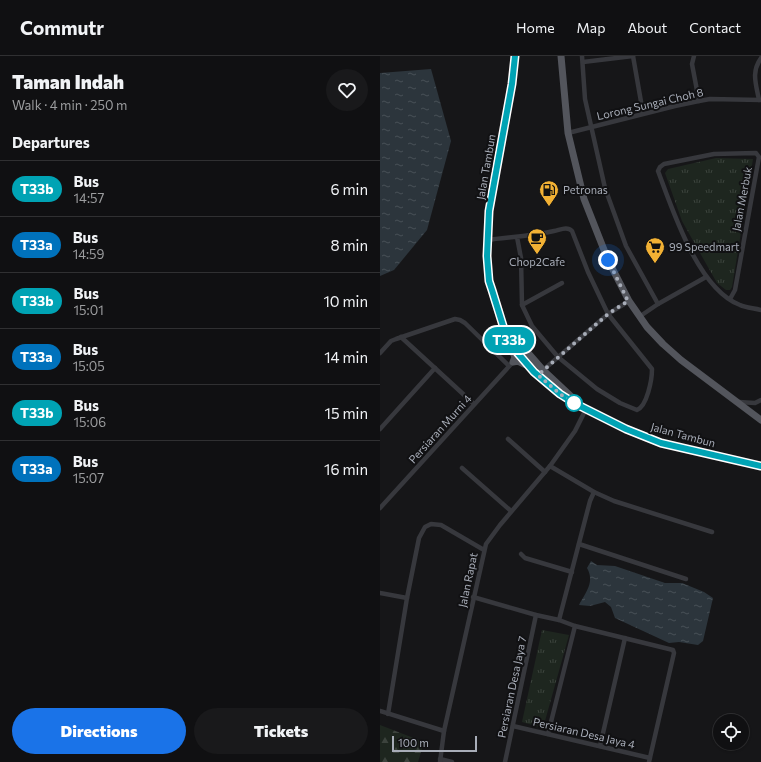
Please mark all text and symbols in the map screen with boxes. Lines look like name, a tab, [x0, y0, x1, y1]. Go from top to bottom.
text: Commutr	[20, 16, 104, 39]
text: Home	[516, 19, 555, 36]
text: Map	[577, 19, 605, 36]
text: About	[627, 19, 667, 36]
text: Contact	[689, 19, 741, 36]
button: heart	[326, 69, 368, 111]
text: Taman Indah	[12, 70, 124, 93]
street label: Lorong Sungai Choh 8	[595, 85, 705, 122]
text: Walk · 4 min · 250 m	[12, 97, 127, 113]
text: Departures	[12, 133, 90, 151]
street label: Jalan Tambun	[473, 133, 499, 201]
street label: Jalan Merbuk	[729, 166, 755, 232]
text: Bus	[74, 172, 99, 190]
fuel station icon: Petronas	[538, 179, 560, 207]
text: T33b	[20, 180, 54, 197]
text: 6 min	[330, 180, 368, 198]
place label: Petronas	[563, 183, 608, 196]
text: 14:57	[74, 190, 104, 206]
cafe icon: Chop2Cafe	[526, 227, 548, 255]
text: Bus	[73, 228, 98, 246]
text: T33a	[20, 236, 53, 253]
text: 8 min	[330, 236, 368, 254]
supermarket icon: 99 Speedmart	[644, 236, 666, 264]
place label: 99 Speedmart	[669, 240, 740, 253]
text: 14:59	[73, 246, 104, 262]
your location	[598, 250, 618, 270]
place label: Chop2Cafe	[509, 255, 565, 268]
text: Bus	[74, 284, 99, 302]
text: T33b	[20, 292, 54, 309]
text: 10 min	[323, 292, 368, 310]
text: 15:01	[74, 302, 104, 318]
line badge: T33b	[481, 327, 537, 353]
text: T33b	[492, 331, 526, 348]
text: Bus	[73, 340, 98, 358]
text: T33a	[20, 348, 53, 365]
text: 14 min	[324, 348, 368, 366]
text: 15:05	[73, 358, 105, 374]
street label: Persiaran Murni 4	[405, 391, 474, 466]
unlabelled marker	[565, 394, 583, 412]
text: Bus	[74, 396, 99, 414]
text: T33b	[20, 404, 54, 421]
text: 15 min	[325, 404, 368, 422]
text: 15:06	[74, 414, 106, 430]
street label: Jalan Tambun	[649, 420, 717, 450]
text: Bus	[73, 452, 98, 470]
text: T33a	[20, 460, 53, 477]
text: 16 min	[324, 460, 368, 478]
text: 15:07	[73, 470, 104, 486]
street label: Jalan Rapat	[455, 551, 481, 609]
street label: Persiaran Desa Jaya 7	[494, 635, 530, 739]
button: Directions	[12, 708, 186, 754]
button: Tickets	[194, 708, 368, 754]
street label: Persiaran Desa Jaya 4	[532, 714, 637, 752]
map controls	[713, 714, 749, 750]
button: locate	[713, 714, 749, 750]
scale bar	[392, 734, 477, 753]
text: 100 m	[398, 736, 429, 749]

